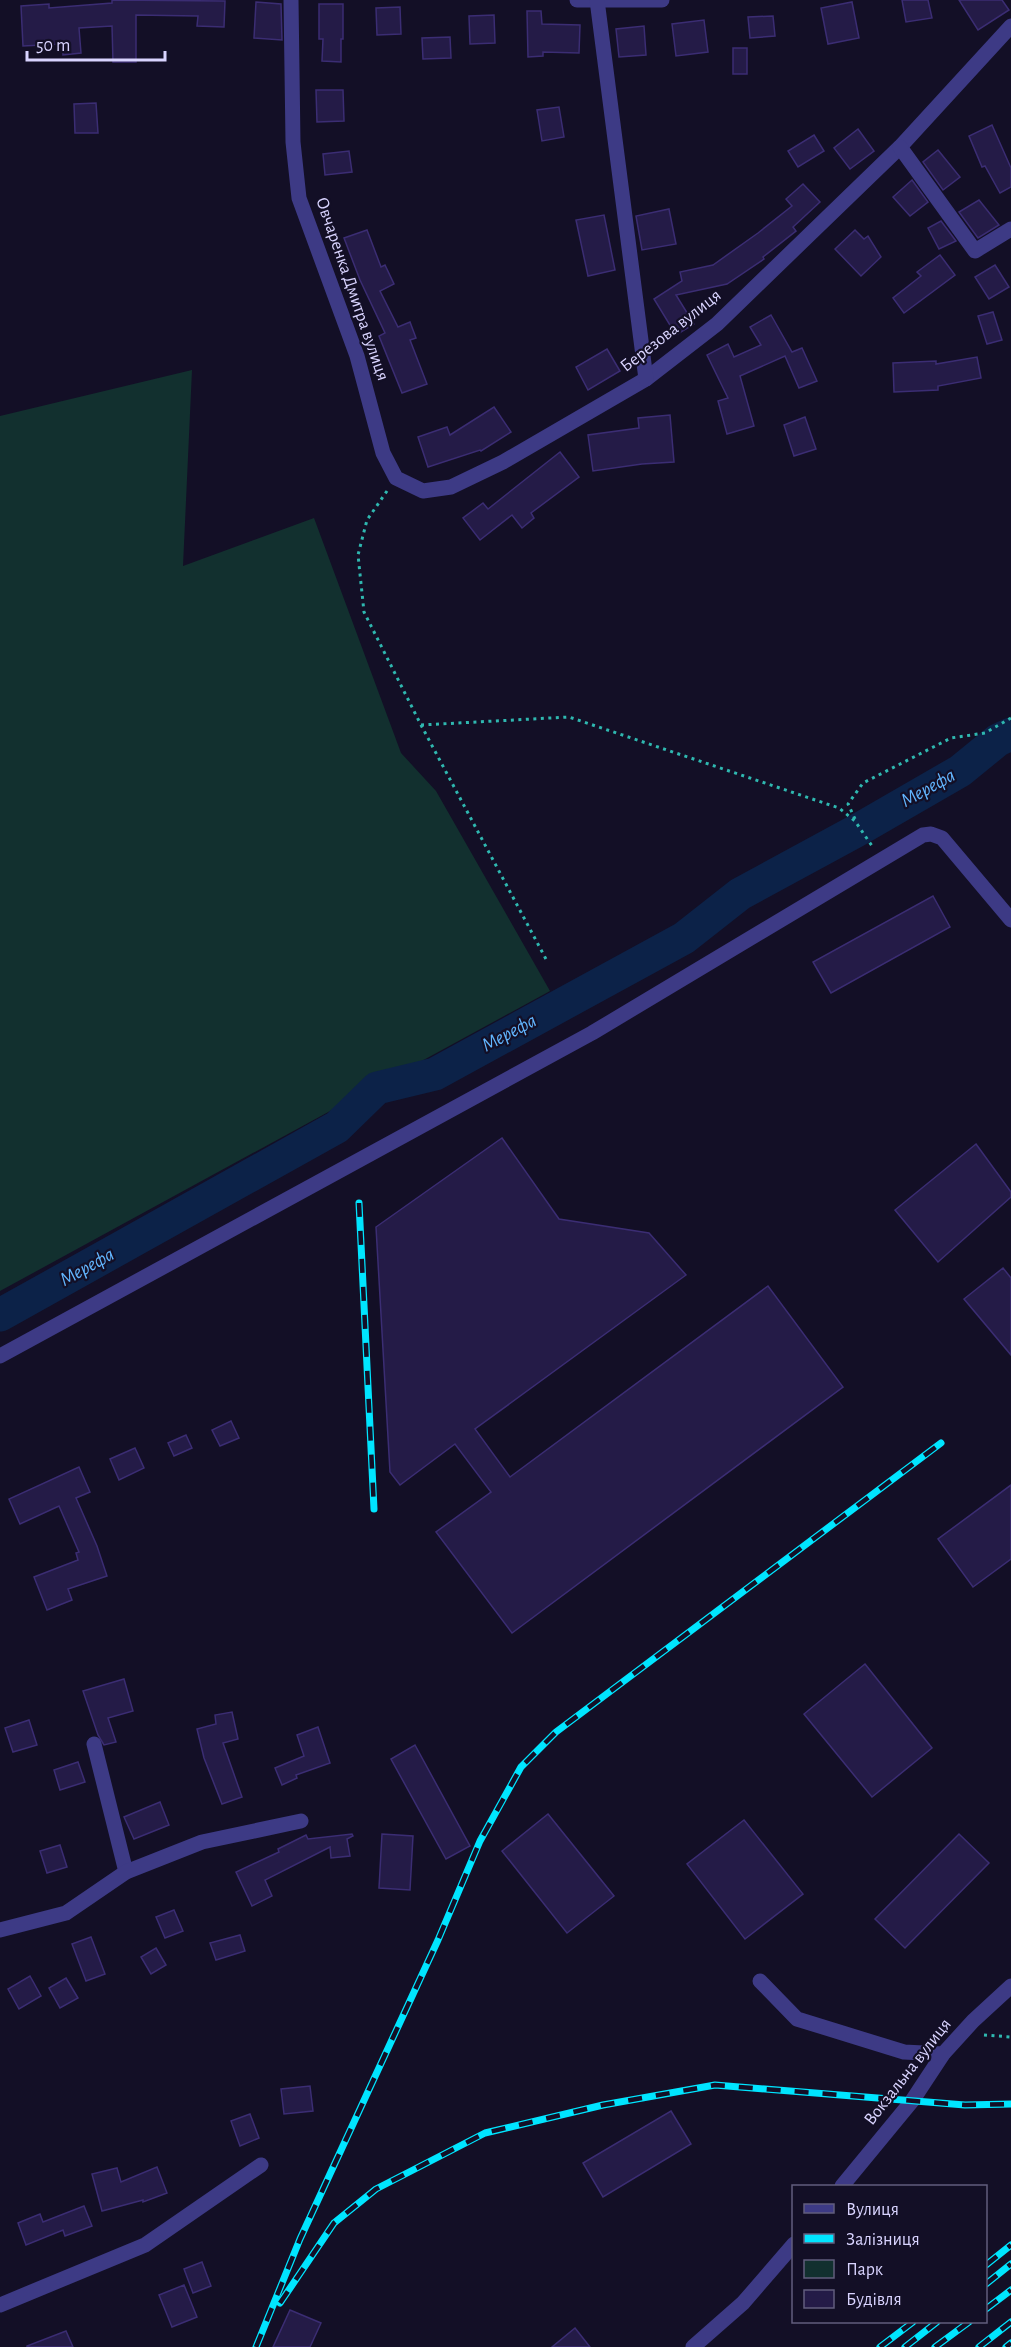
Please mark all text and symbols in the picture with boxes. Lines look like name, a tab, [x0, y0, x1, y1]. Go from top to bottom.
scale bar	[27, 24, 165, 62]
text: 50 m	[36, 37, 70, 55]
street label: Овчаренка Дмитра вулиця	[312, 195, 392, 383]
street label: Березова вулиця	[617, 286, 725, 376]
water label: Мерефа	[897, 765, 959, 811]
water label: Мерефа	[478, 1010, 540, 1056]
water label: Мерефа	[56, 1244, 118, 1290]
street label: Вокзальна вулиця	[861, 2015, 955, 2129]
legend	[792, 2185, 987, 2323]
text: Вулиця	[846, 2201, 899, 2219]
text: Залізниця	[846, 2231, 920, 2249]
text: Парк	[846, 2261, 884, 2279]
text: Будівля	[846, 2291, 902, 2309]

